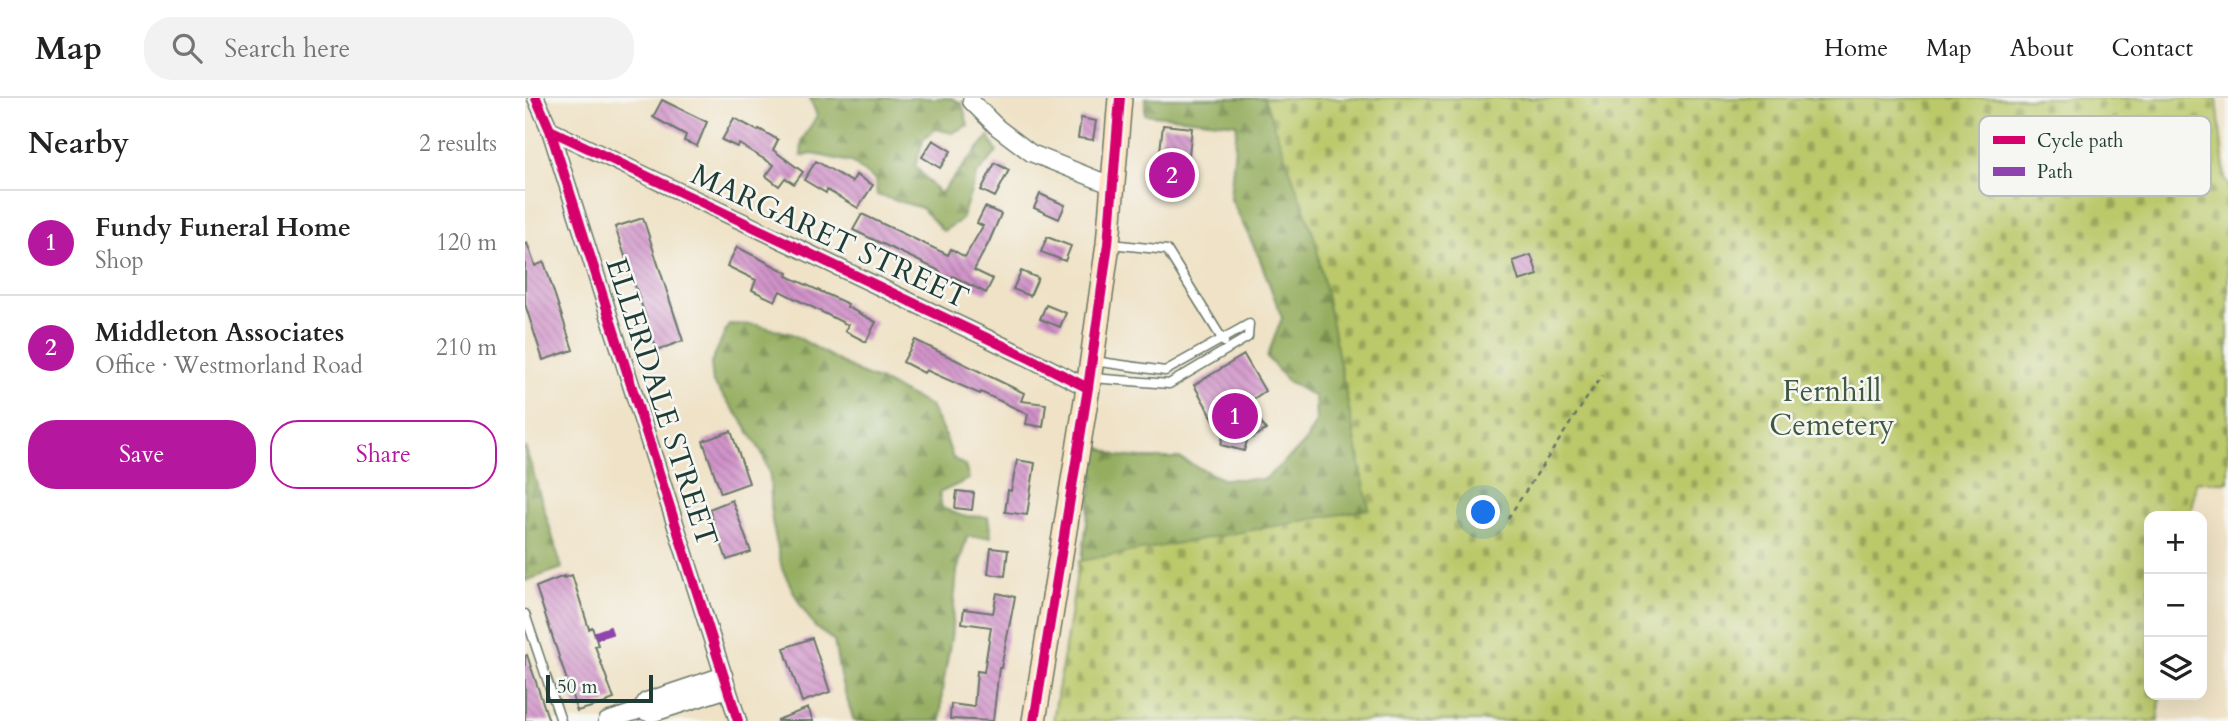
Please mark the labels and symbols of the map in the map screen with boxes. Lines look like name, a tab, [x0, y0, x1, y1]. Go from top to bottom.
legend	[1979, 116, 2211, 196]
text: Cycle path	[2037, 128, 2124, 154]
pin: 2	[1149, 149, 1195, 201]
street label: MARGARET STREET	[684, 154, 975, 319]
text: Path	[2037, 159, 2073, 185]
street label: ELLERDALE STREET	[595, 252, 728, 552]
park label: Fernhill Cemetery	[1769, 371, 1895, 446]
pin: 1	[1212, 390, 1258, 442]
your location	[1466, 495, 1500, 529]
scale bar	[546, 672, 653, 704]

